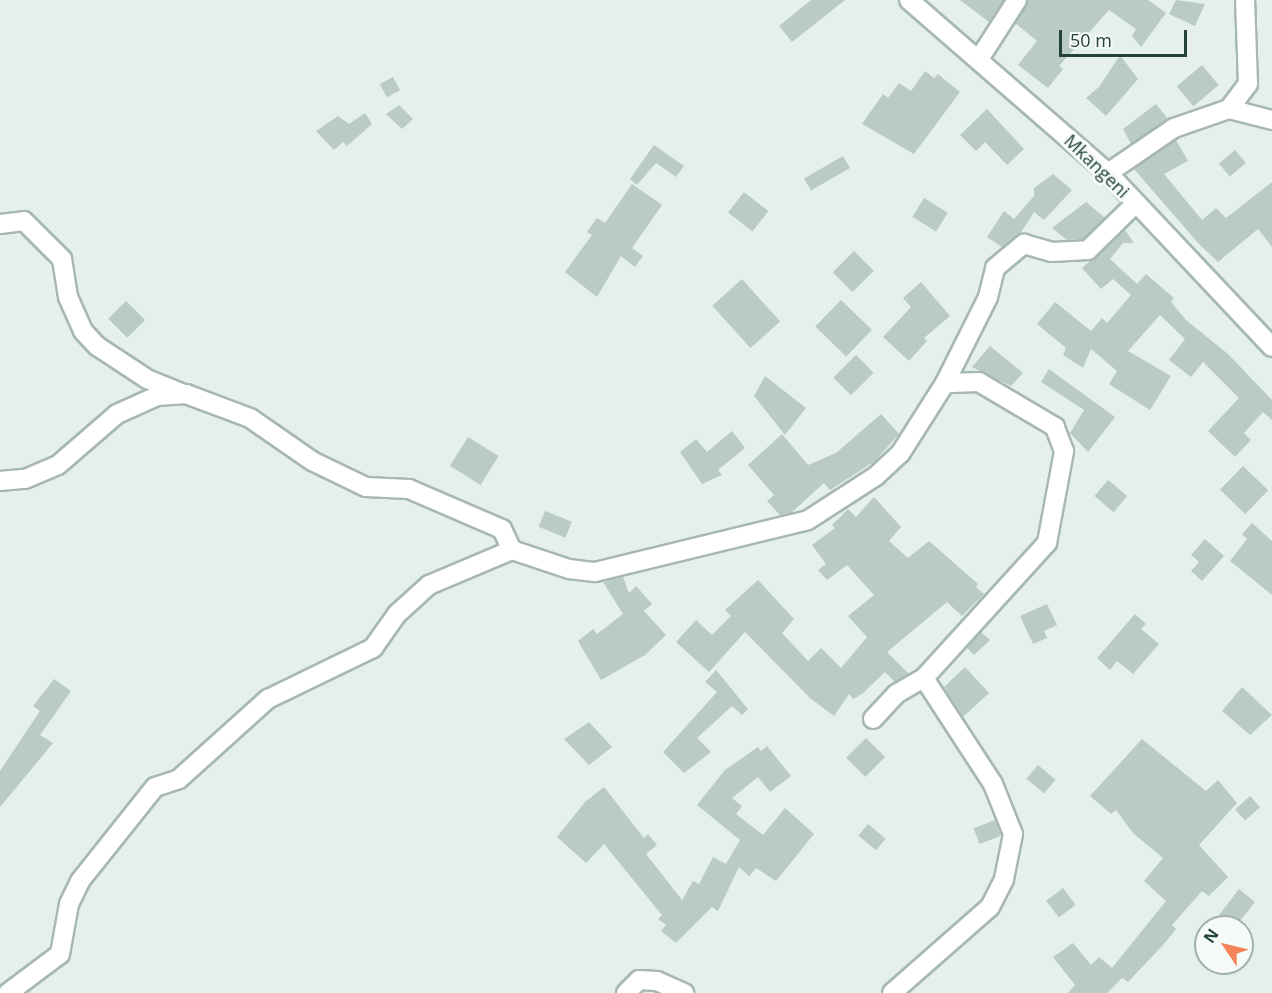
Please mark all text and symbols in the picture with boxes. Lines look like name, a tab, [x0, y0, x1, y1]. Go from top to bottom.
scale bar	[1062, 18, 1190, 56]
text: 50 m	[1070, 28, 1112, 52]
street label: Mkangeni	[1060, 130, 1134, 202]
north arrow	[1194, 915, 1254, 975]
text: N	[1198, 924, 1224, 947]

